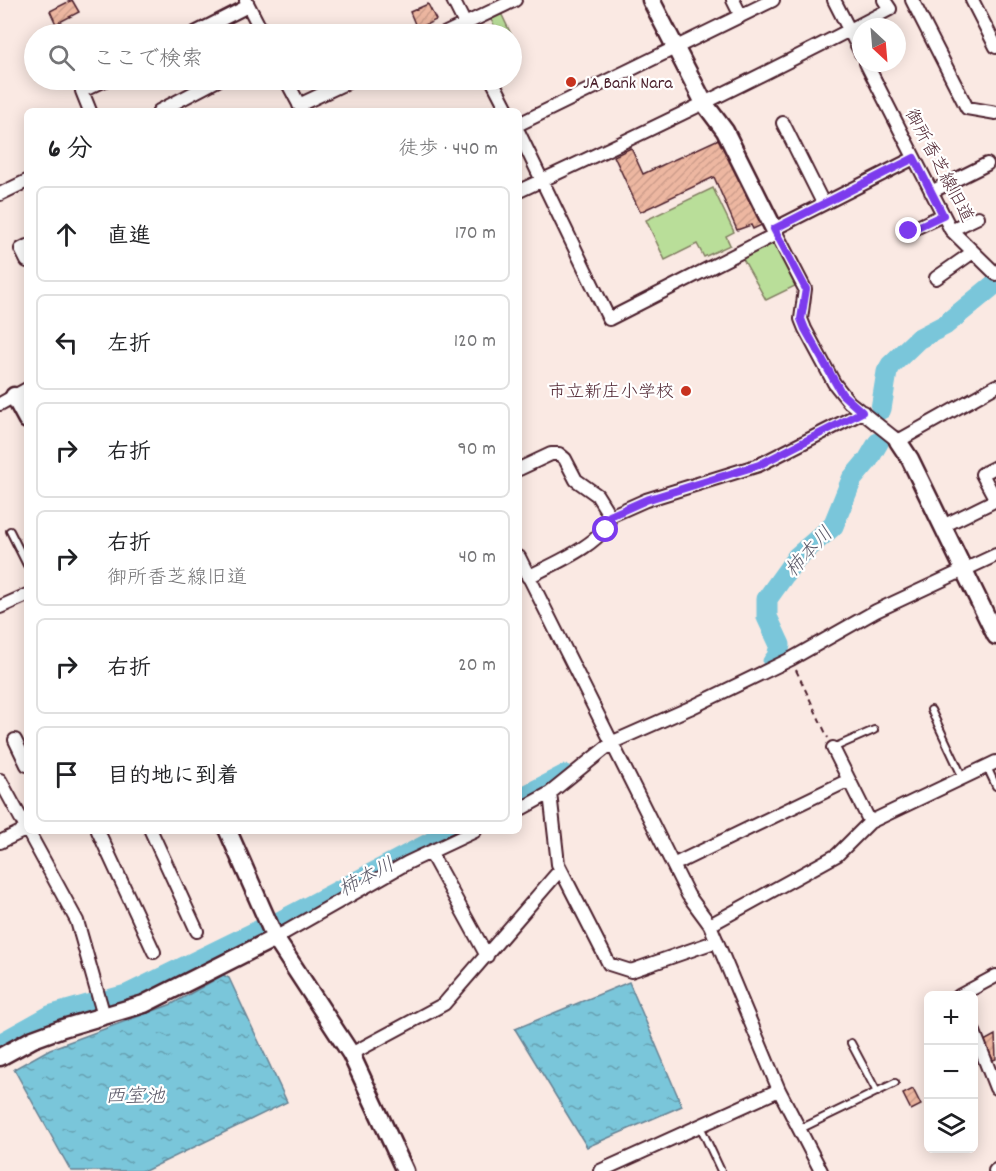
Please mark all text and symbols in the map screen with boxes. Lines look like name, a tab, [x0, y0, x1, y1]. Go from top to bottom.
north arrow	[852, 18, 906, 72]
search box	[24, 24, 522, 90]
icon: search	[45, 41, 78, 74]
text: ここで検索	[93, 45, 203, 76]
place label: JA Bank Nara	[583, 72, 673, 97]
marker: JA Bank Nara	[564, 75, 578, 89]
street label: 御所香芝線旧道	[897, 105, 978, 228]
text: 6 分	[48, 132, 93, 169]
text: 徒歩 · 440 m	[398, 136, 498, 164]
route end	[895, 217, 921, 243]
icon: ahead	[50, 218, 83, 251]
text: 170 m	[455, 220, 496, 248]
text: 直進	[107, 222, 151, 253]
icon: left	[50, 326, 83, 359]
text: 120 m	[454, 328, 496, 356]
text: 左折	[107, 330, 151, 361]
place label: 市立新庄小学校	[548, 381, 674, 406]
marker: 市立新庄小学校	[679, 384, 693, 398]
icon: right	[50, 434, 83, 467]
text: 90 m	[458, 436, 496, 464]
text: 右折	[107, 438, 151, 469]
route start	[592, 516, 618, 542]
water label: 柿本川	[779, 522, 841, 585]
text: 右折	[107, 529, 151, 560]
icon: right	[50, 542, 83, 575]
text: 40 m	[458, 544, 496, 572]
text: 御所香芝線旧道	[107, 565, 247, 593]
icon: right	[50, 650, 83, 683]
text: 20 m	[458, 652, 496, 680]
text: 右折	[107, 654, 151, 685]
icon: arrive	[50, 758, 83, 791]
text: 目的地に到着	[107, 762, 239, 793]
water label: 柿本川	[334, 852, 400, 905]
map controls	[924, 991, 978, 1153]
button: +	[924, 991, 978, 1045]
button: −	[924, 1045, 978, 1099]
water label: 西室池	[105, 1084, 166, 1112]
button: layers	[924, 1099, 978, 1153]

